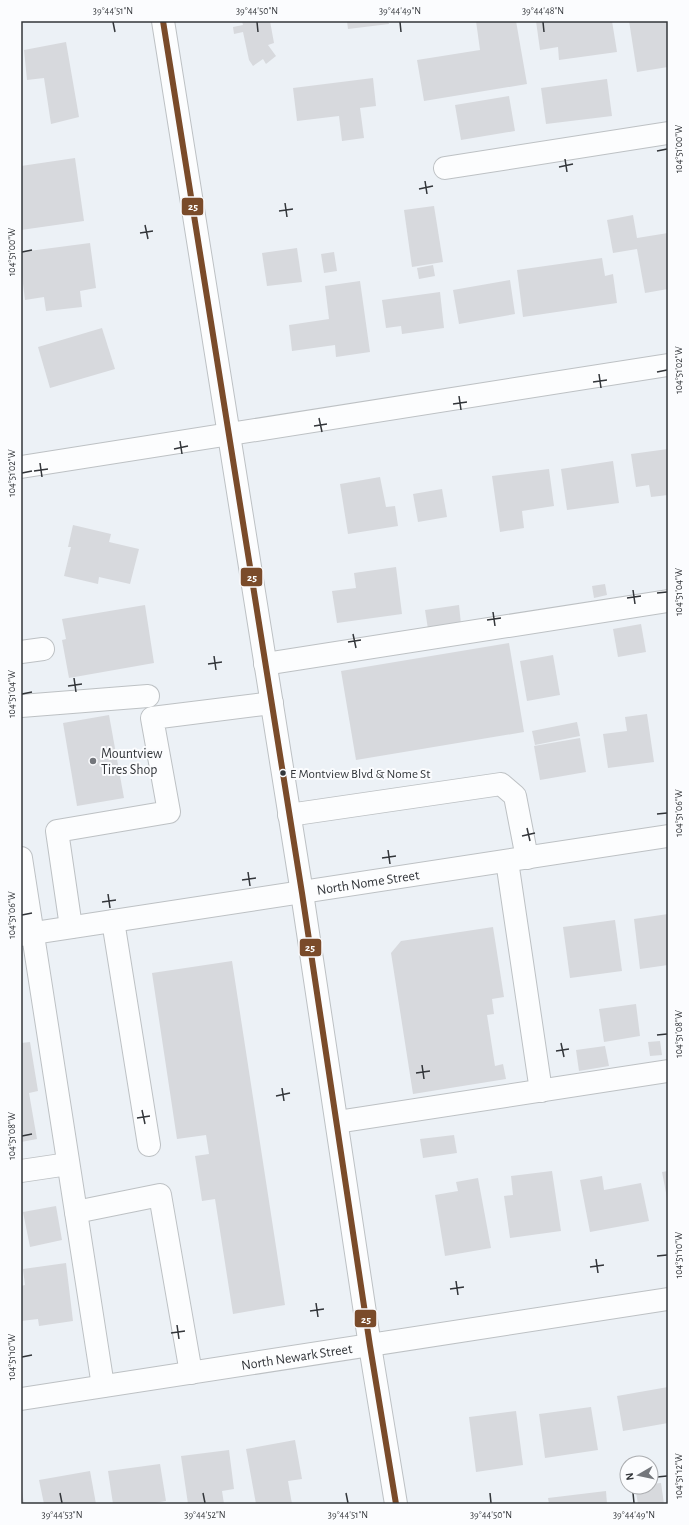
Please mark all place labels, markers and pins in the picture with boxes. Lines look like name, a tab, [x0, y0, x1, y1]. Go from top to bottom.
place label: Mountview Tires Shop	[101, 747, 163, 777]
marker: Mountview Tires Shop	[88, 756, 98, 766]
marker: E Montview Blvd & Nome St	[278, 768, 288, 778]
place label: E Montview Blvd & Nome St	[290, 768, 430, 781]

